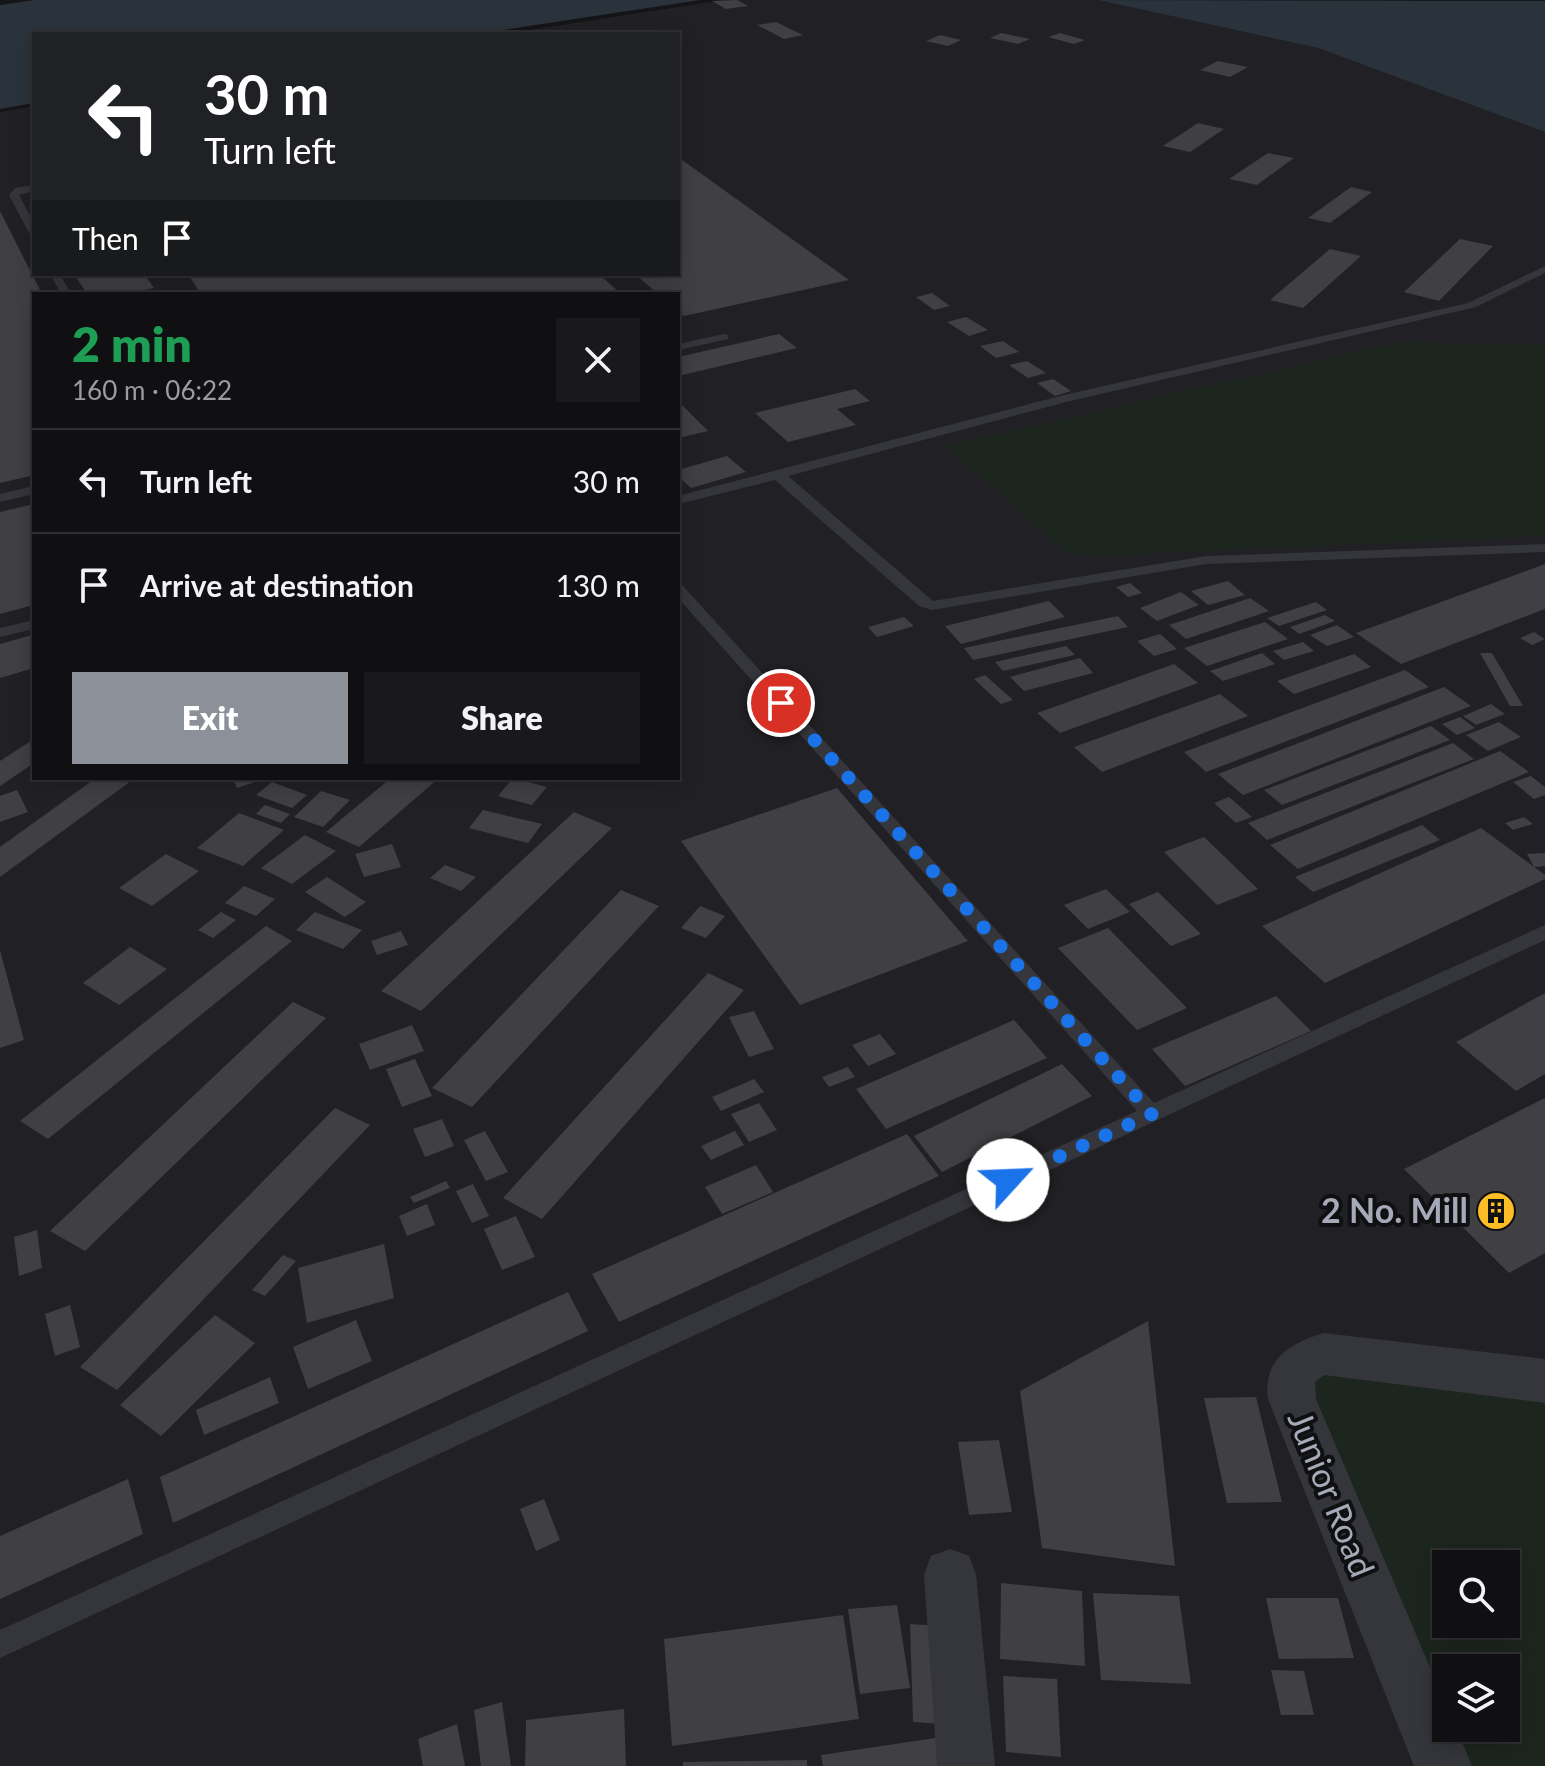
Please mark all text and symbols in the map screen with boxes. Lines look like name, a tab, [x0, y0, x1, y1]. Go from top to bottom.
text: 30 m	[204, 60, 329, 127]
icon: left	[72, 64, 176, 168]
text: Turn left	[204, 128, 336, 172]
icon: arrive	[155, 216, 199, 260]
text: Then	[72, 220, 139, 256]
text: 2 min	[72, 315, 192, 372]
button: close	[556, 318, 640, 402]
text: 160 m · 06:22	[72, 374, 232, 406]
icon: left	[72, 459, 116, 503]
text: Turn left	[140, 463, 252, 499]
text: 30 m	[573, 463, 640, 499]
icon: arrive	[72, 563, 116, 607]
text: Arrive at destination	[140, 567, 414, 603]
text: 130 m	[555, 567, 640, 603]
pin	[747, 669, 815, 737]
button: Exit	[72, 672, 348, 764]
button: Share	[364, 672, 640, 764]
icon: arrive	[759, 681, 803, 725]
position arrow	[966, 1138, 1050, 1222]
place label: 2 No. Mill	[1321, 1189, 1468, 1230]
building icon: 2 No. Mill	[1475, 1190, 1517, 1232]
street label: Junior Road	[1281, 1405, 1384, 1582]
map controls	[1432, 1550, 1520, 1742]
button: search	[1432, 1550, 1520, 1638]
button: layers	[1432, 1654, 1520, 1742]

